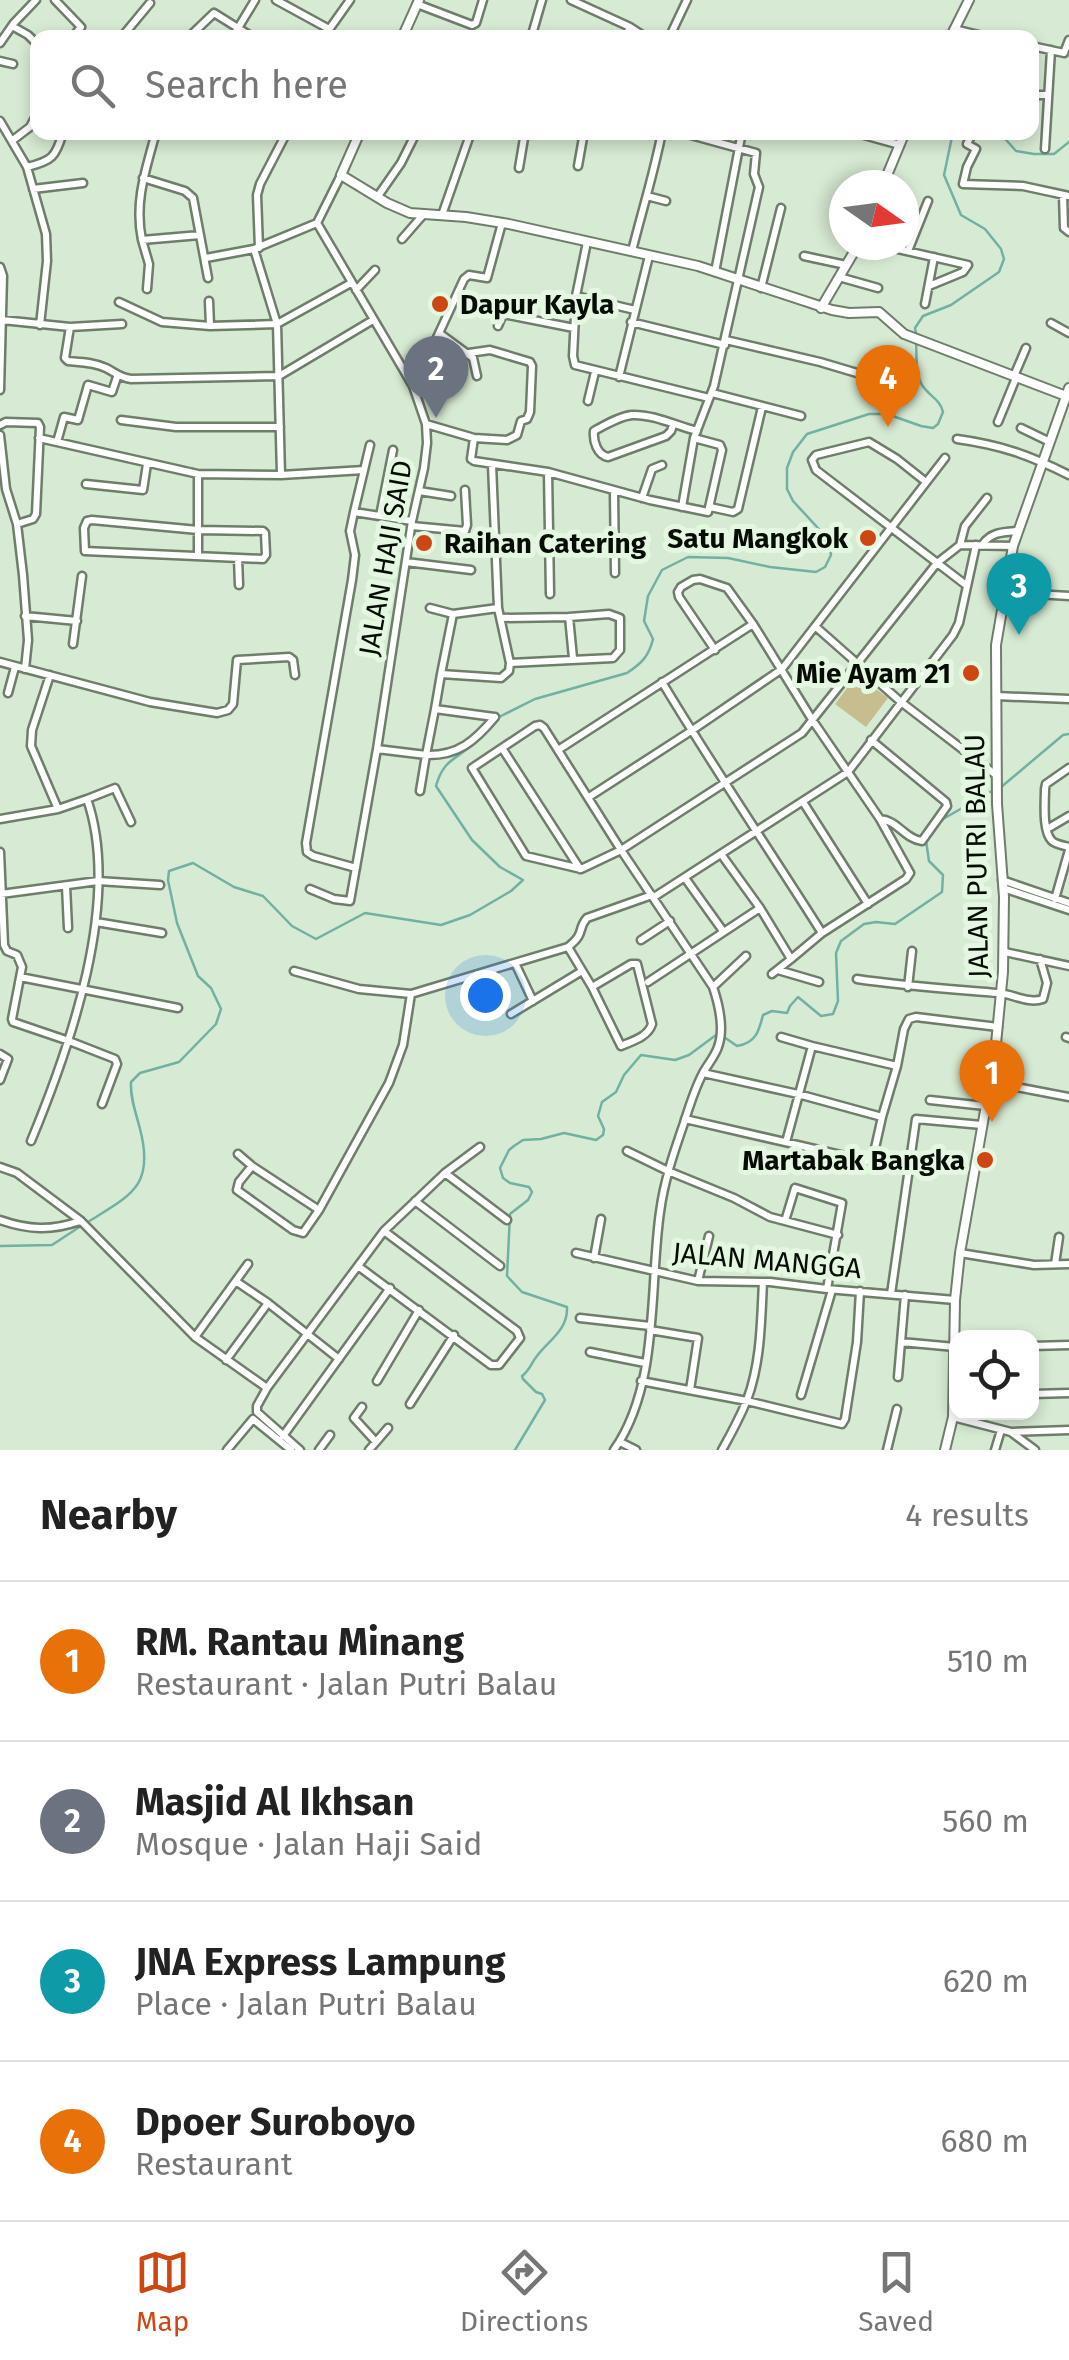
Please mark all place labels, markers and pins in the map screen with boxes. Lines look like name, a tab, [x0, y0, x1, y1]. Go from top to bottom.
place label: Dapur Kayla	[460, 288, 614, 321]
marker: Dapur Kayla	[429, 293, 451, 315]
pin: 2	[404, 336, 468, 418]
pin: 4	[856, 344, 920, 427]
place label: Satu Mangkok	[667, 522, 849, 555]
place label: Raihan Catering	[444, 527, 647, 560]
marker: Satu Mangkok	[857, 527, 879, 549]
marker: Raihan Catering	[413, 532, 435, 554]
pin: 3	[986, 552, 1052, 635]
place label: Mie Ayam 21	[796, 657, 951, 690]
marker: Mie Ayam 21	[960, 662, 982, 684]
pin: 1	[960, 1040, 1024, 1122]
place label: Martabak Bangka	[742, 1144, 965, 1177]
marker: Martabak Bangka	[974, 1149, 996, 1171]

